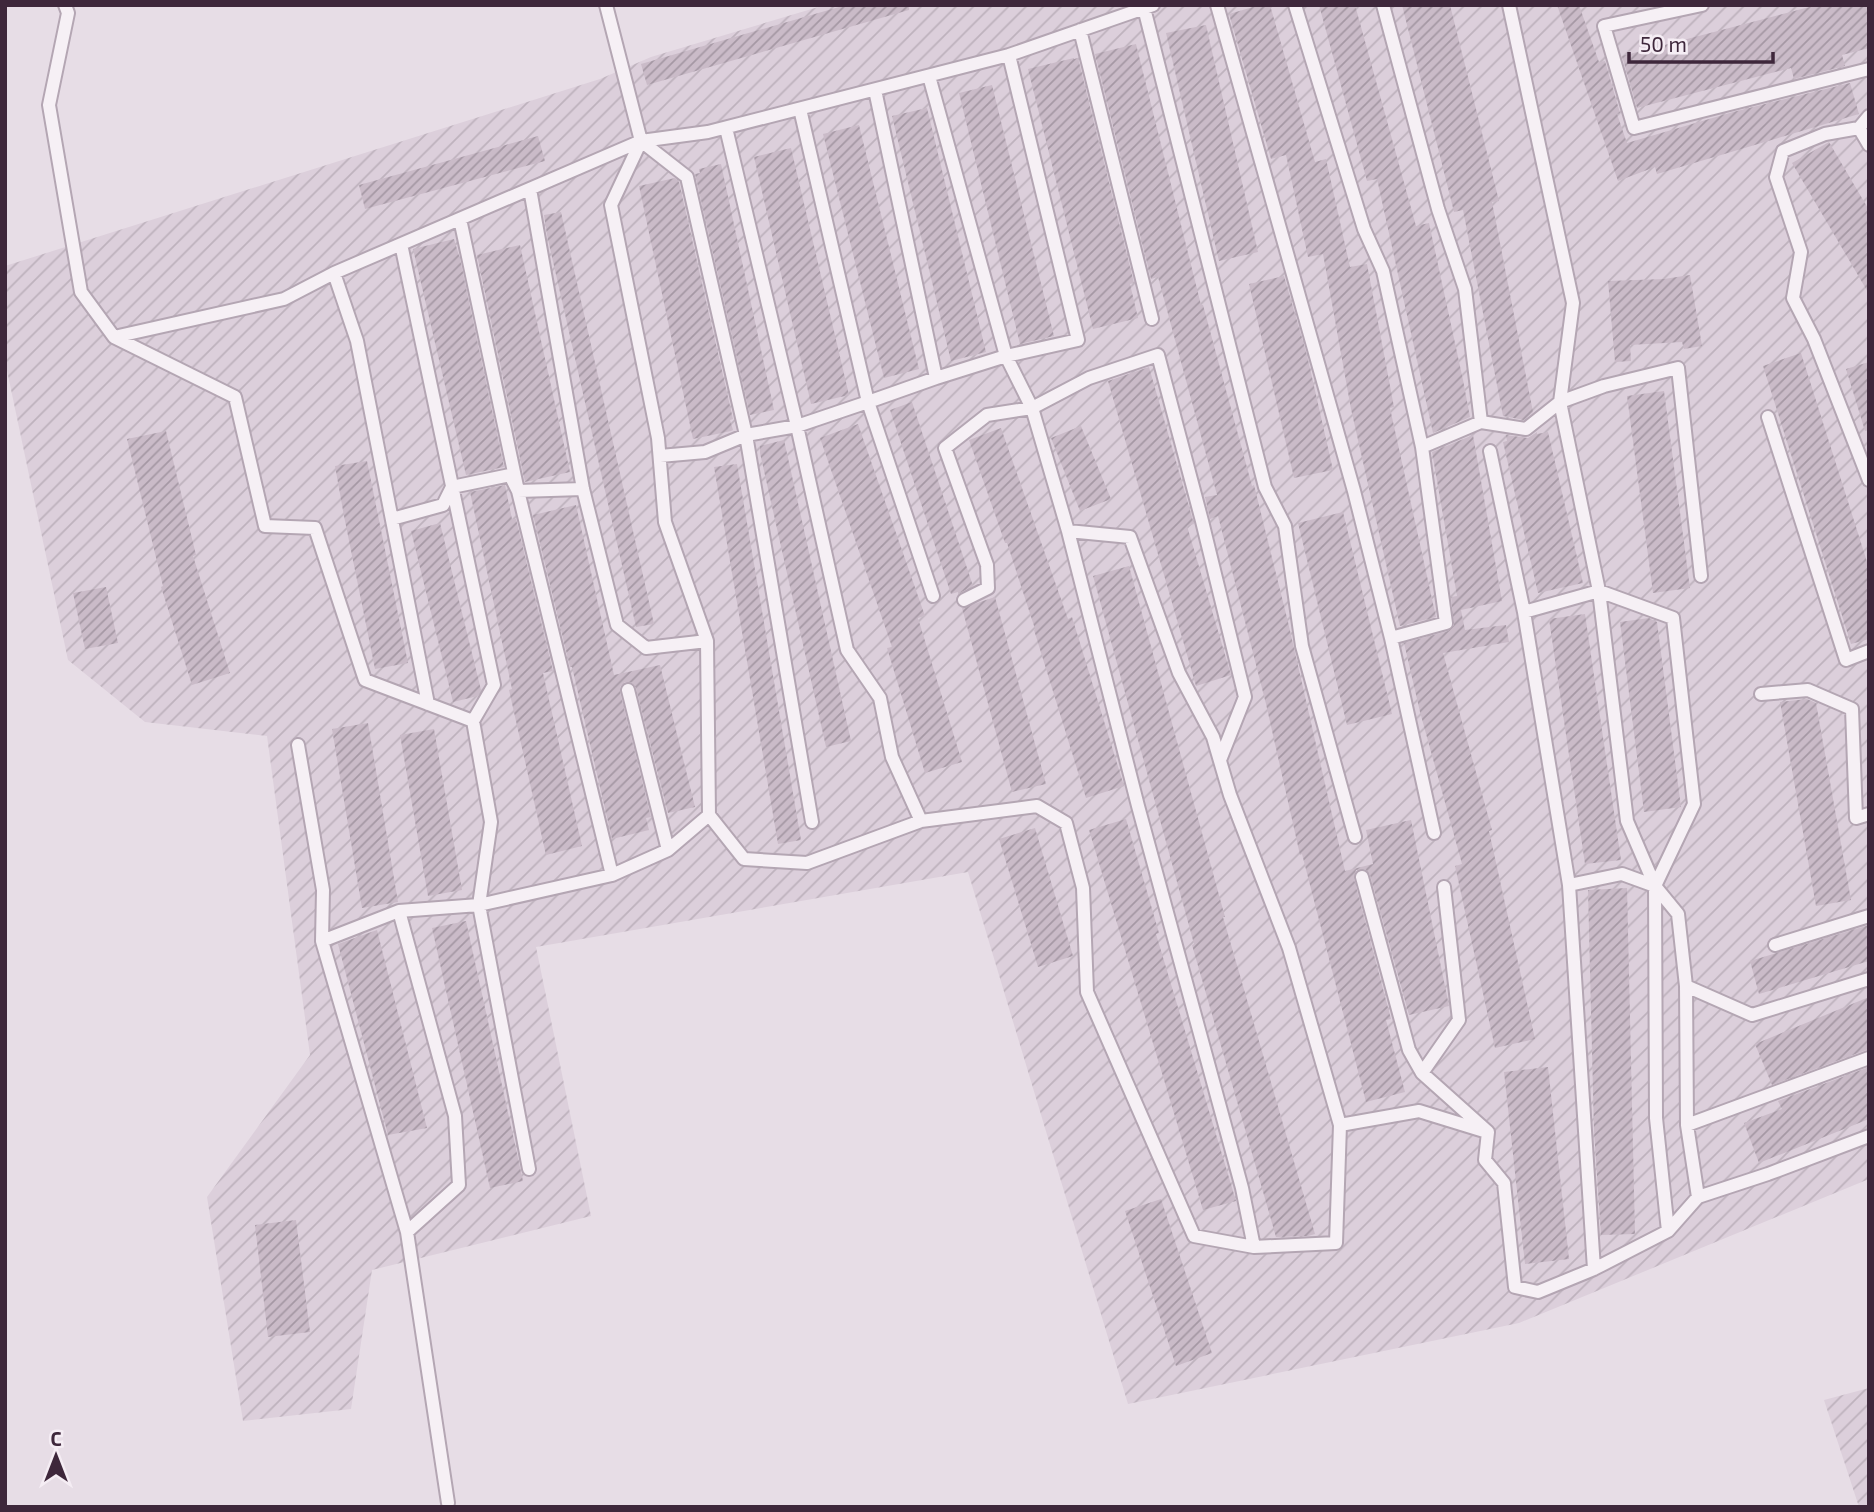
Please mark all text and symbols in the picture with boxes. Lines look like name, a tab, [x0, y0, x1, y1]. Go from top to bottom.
scale bar	[1629, 21, 1772, 65]
text: 50 m	[1640, 31, 1687, 56]
north arrow	[21, 1421, 91, 1491]
text: С	[50, 1427, 62, 1450]

